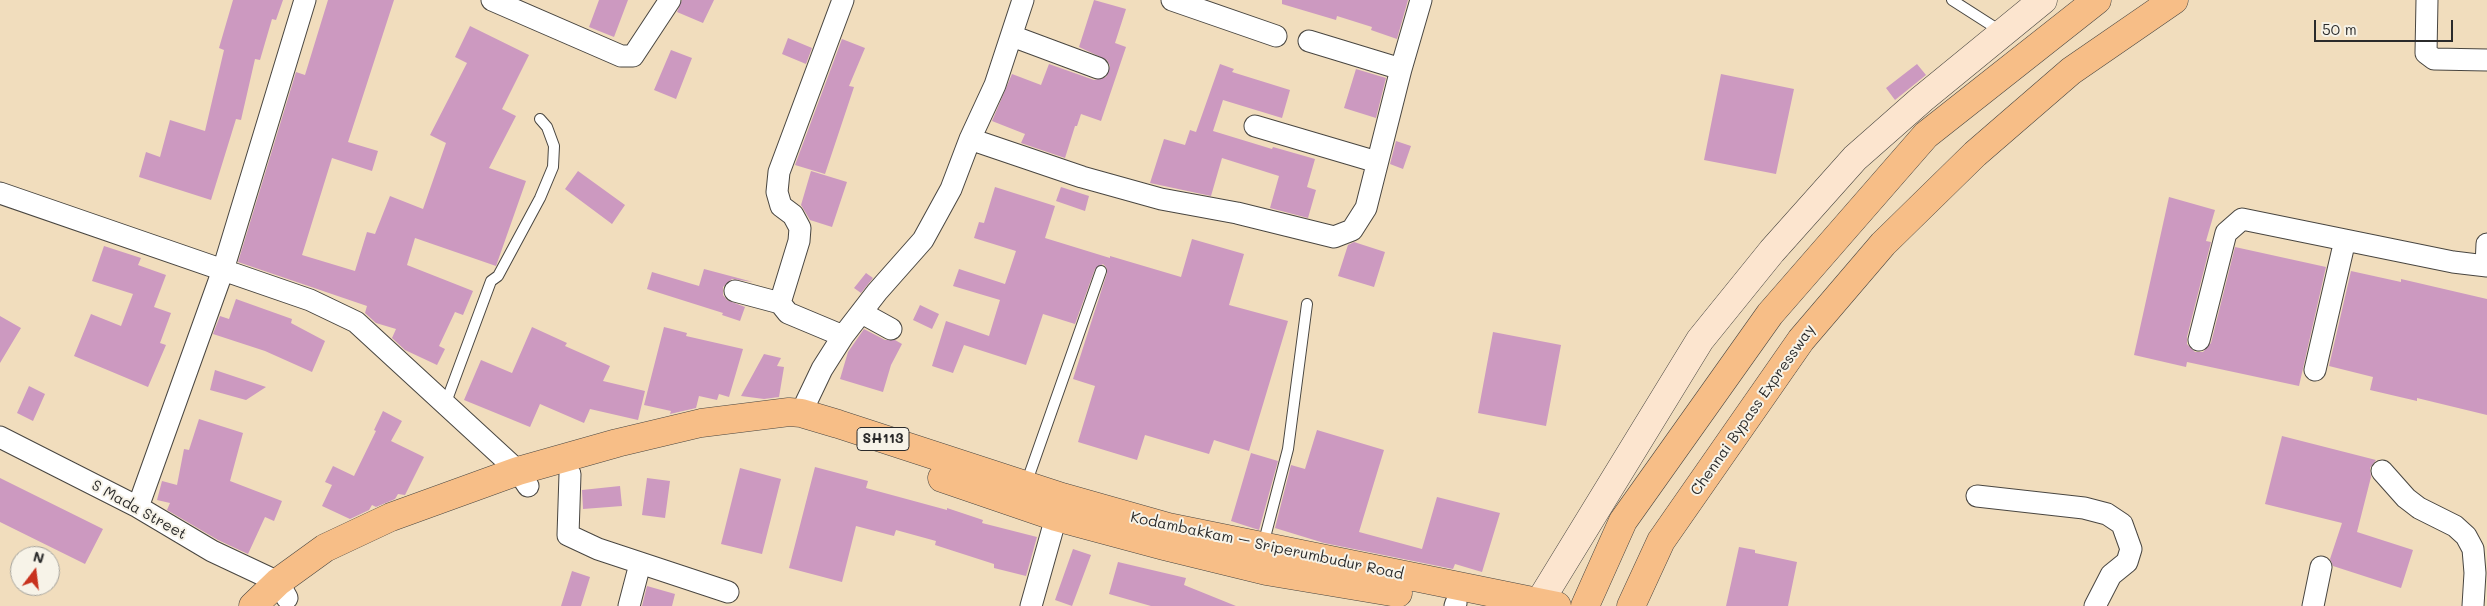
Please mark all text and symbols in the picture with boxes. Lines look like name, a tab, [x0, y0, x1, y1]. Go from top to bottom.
scale bar	[2317, 10, 2456, 42]
text: 50 m	[2322, 19, 2357, 39]
street label: Chennai Bypass Expressway	[1687, 321, 1819, 499]
road number: SH113	[857, 428, 909, 450]
street label: S Mada Street	[88, 476, 190, 544]
street label: Kodambakkam – Sriperumbudur Road	[1129, 508, 1405, 584]
north arrow	[10, 546, 60, 596]
text: N	[31, 546, 46, 568]

